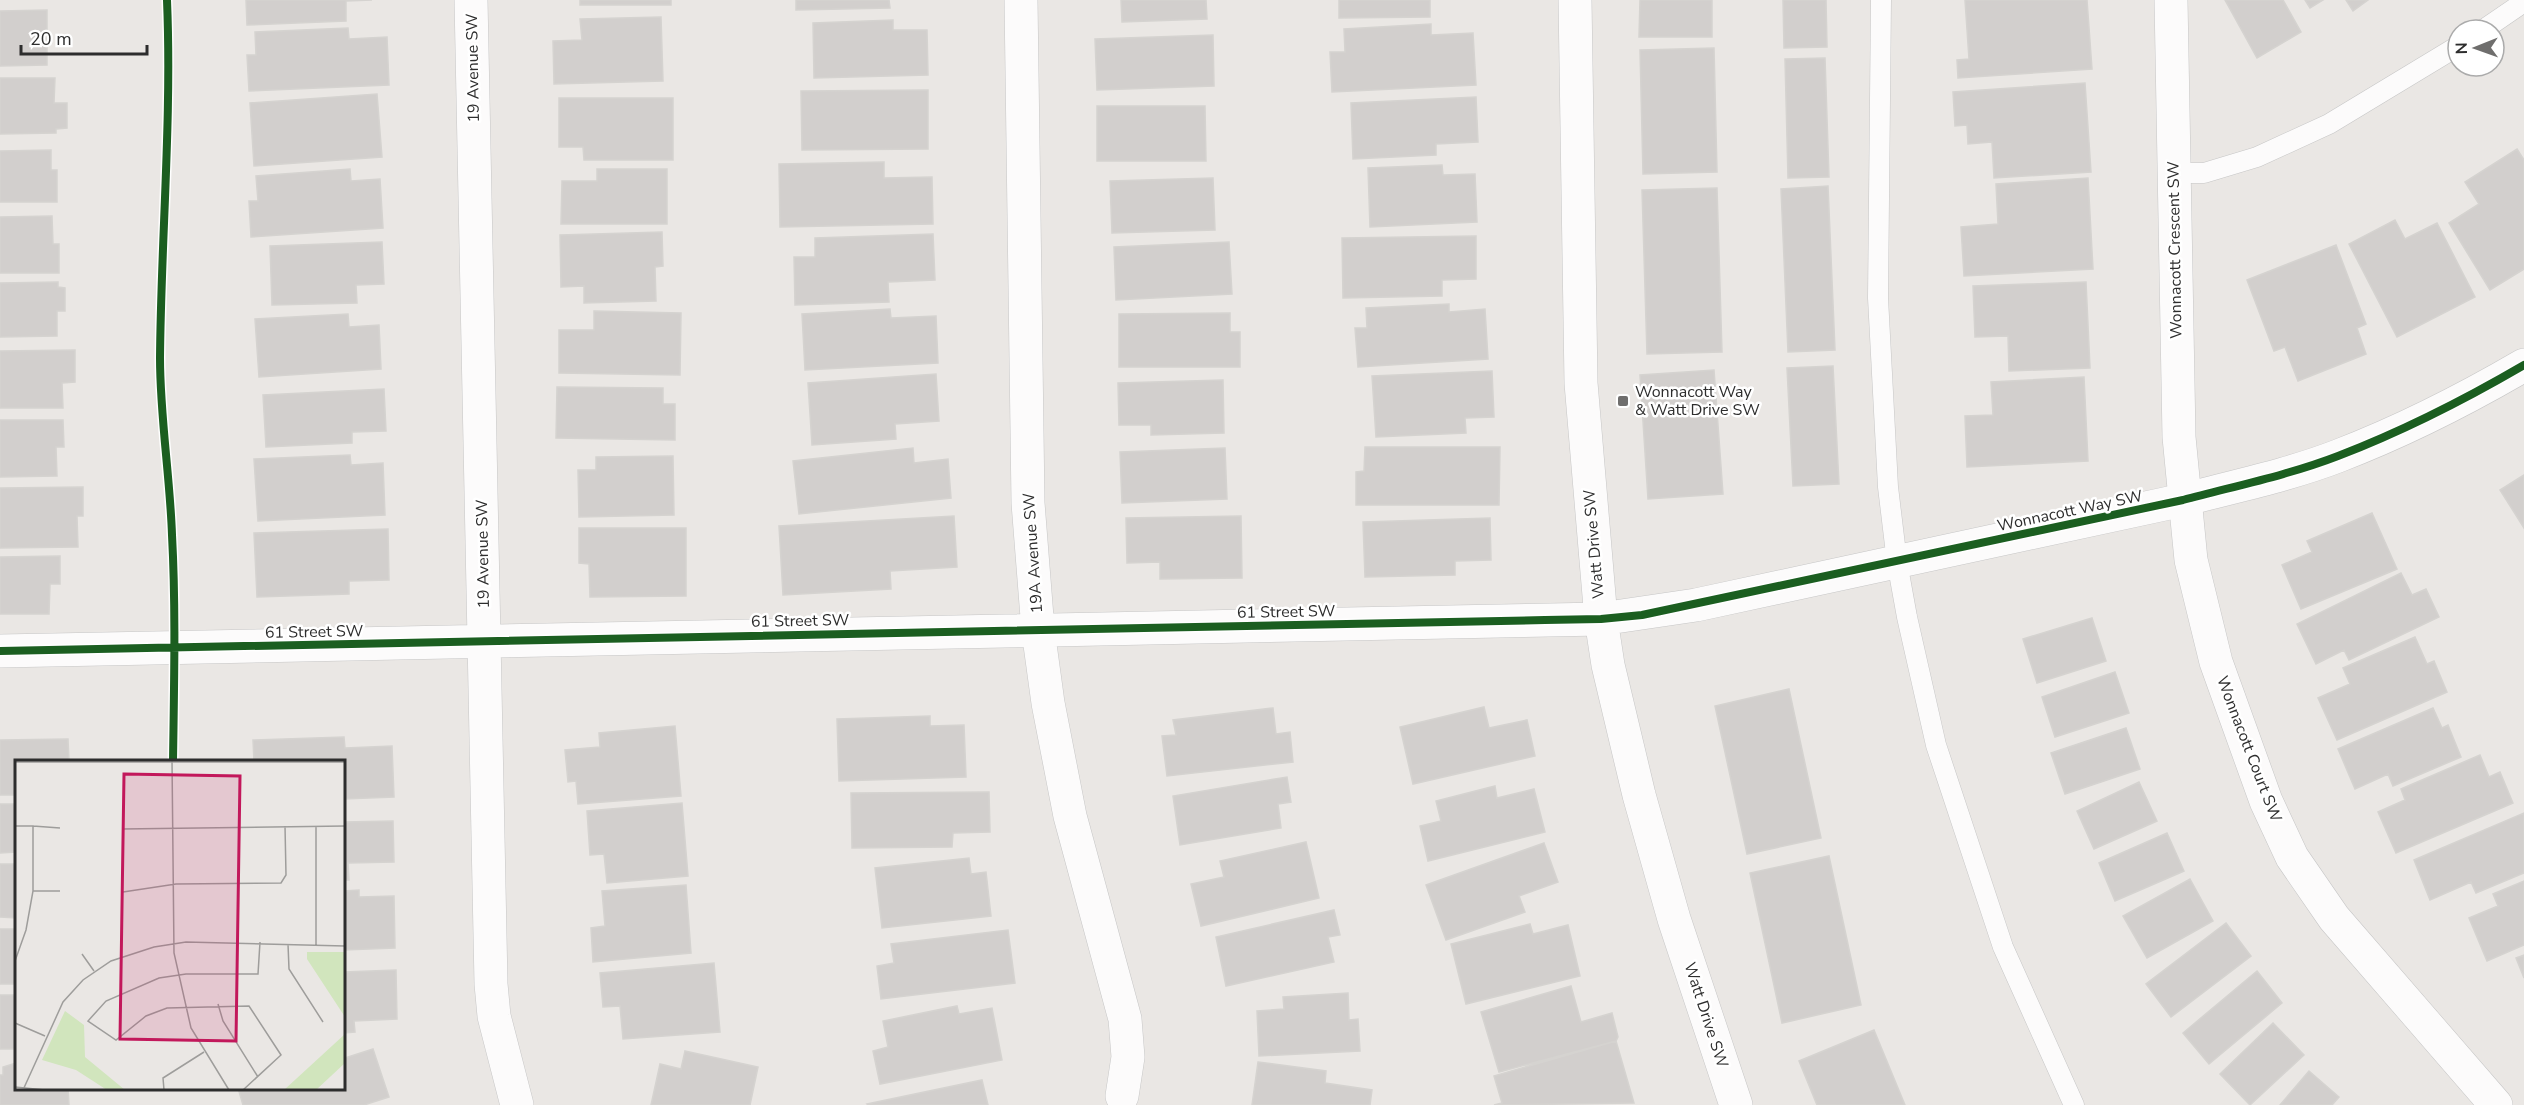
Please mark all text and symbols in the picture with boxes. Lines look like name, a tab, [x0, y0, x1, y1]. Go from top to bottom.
street label: 19 Avenue SW	[461, 13, 485, 123]
scale bar	[21, 18, 147, 56]
north arrow	[2446, 18, 2506, 78]
text: 20 m	[30, 27, 72, 51]
text: N	[2451, 42, 2473, 54]
street label: Wonnacott Crescent SW	[2162, 161, 2188, 339]
place label: Wonnacott Way & Watt Drive SW	[1635, 381, 1760, 421]
marker: Wonnacott Way & Watt Drive SW	[1616, 394, 1630, 408]
street label: Wonnacott Way SW	[1995, 485, 2145, 537]
street label: Watt Drive SW	[1578, 488, 1610, 600]
street label: 19A Avenue SW	[1018, 492, 1048, 614]
street label: 19 Avenue SW	[471, 499, 495, 609]
street label: 61 Street SW	[1237, 600, 1336, 624]
street label: 61 Street SW	[751, 609, 850, 633]
street label: 61 Street SW	[265, 620, 364, 644]
street label: Wonnacott Court SW	[2211, 673, 2287, 825]
inset map	[15, 760, 345, 1090]
street label: Watt Drive SW	[1679, 959, 1734, 1071]

